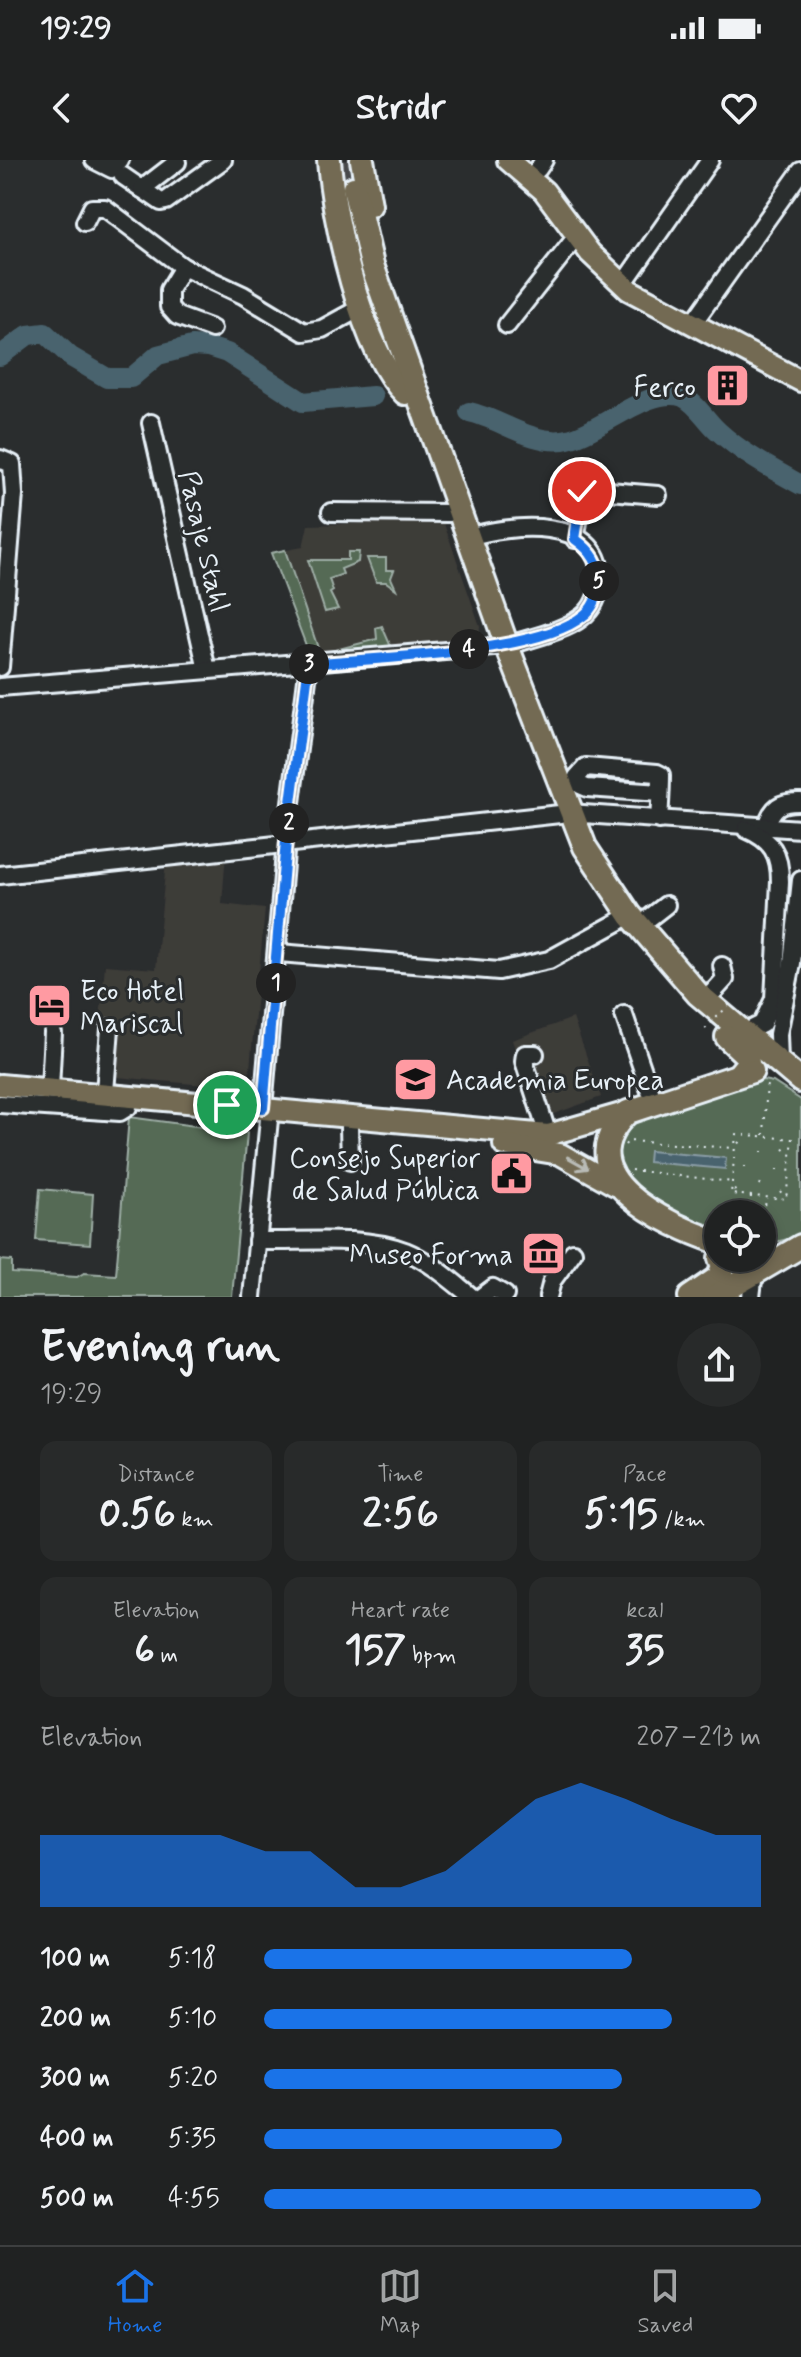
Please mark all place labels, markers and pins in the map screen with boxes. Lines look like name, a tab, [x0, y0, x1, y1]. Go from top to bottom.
building icon: Ferco	[703, 362, 751, 410]
place label: Ferco	[634, 370, 696, 407]
pin	[548, 457, 616, 525]
pin: 5	[579, 561, 619, 601]
pin: 4	[449, 629, 489, 669]
pin: 3	[289, 644, 329, 684]
pin: 2	[269, 803, 309, 843]
pin: 1	[256, 963, 296, 1003]
place label: Eco Hotel Mariscal	[80, 974, 184, 1043]
hotel icon: Eco Hotel Mariscal	[25, 982, 73, 1030]
school or university icon: Academia Europea	[391, 1055, 439, 1103]
place label: Academia Europea	[446, 1063, 664, 1100]
pin	[193, 1071, 261, 1139]
place label: Consejo Superior de Salud Pública	[289, 1141, 480, 1210]
public building icon: Consejo Superior de Salud Pública	[487, 1149, 535, 1197]
museum icon: Museo Forma	[520, 1230, 568, 1278]
place label: Museo Forma	[349, 1238, 513, 1275]

